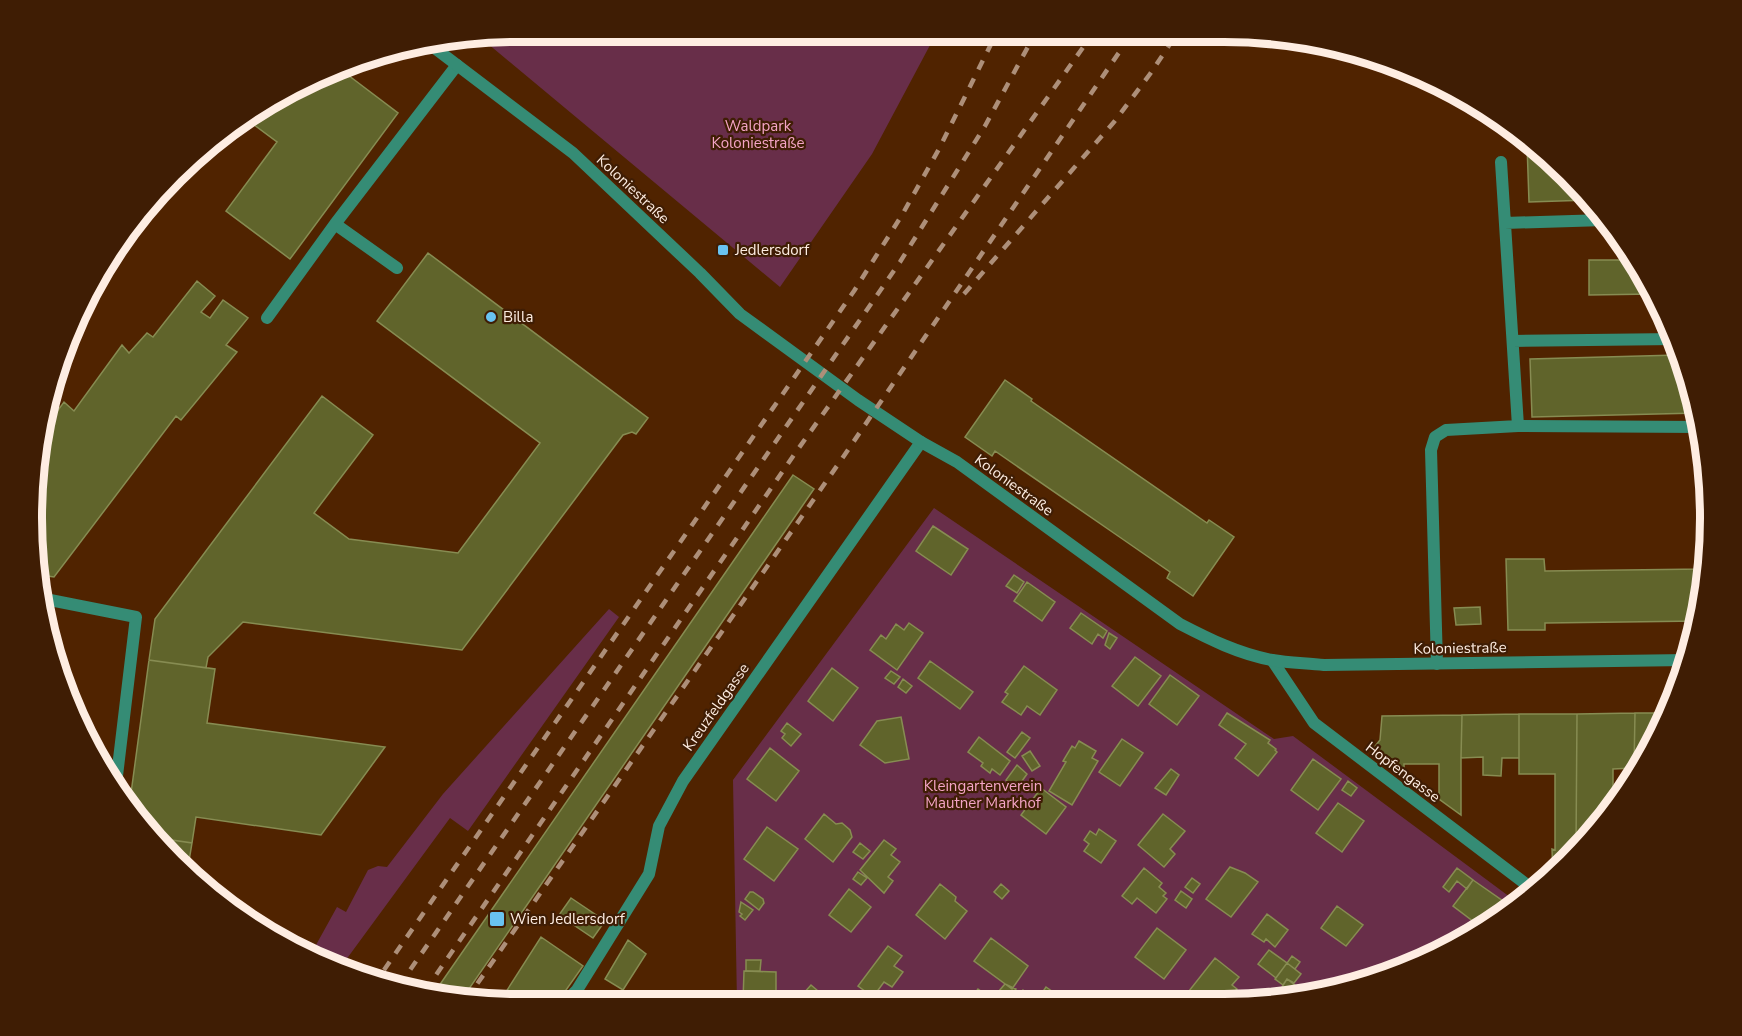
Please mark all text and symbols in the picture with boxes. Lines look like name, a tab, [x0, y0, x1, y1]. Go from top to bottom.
park label: Waldpark Koloniestraße	[711, 116, 805, 153]
street label: Koloniestraße	[592, 150, 674, 228]
place label: Jedlersdorf	[734, 240, 810, 260]
marker: Jedlersdorf	[716, 243, 730, 257]
place label: Billa	[503, 307, 533, 327]
marker: Billa	[484, 310, 498, 324]
street label: Koloniestraße	[970, 450, 1058, 520]
street label: Koloniestraße	[1413, 637, 1507, 659]
street label: Kreuzfeldgasse	[678, 659, 754, 755]
street label: Hopfengasse	[1361, 737, 1445, 807]
park label: Kleingartenverein Mautner Markhof	[924, 776, 1042, 813]
place label: Wien Jedlersdorf	[510, 909, 626, 929]
marker: Wien Jedlersdorf	[488, 910, 506, 928]

